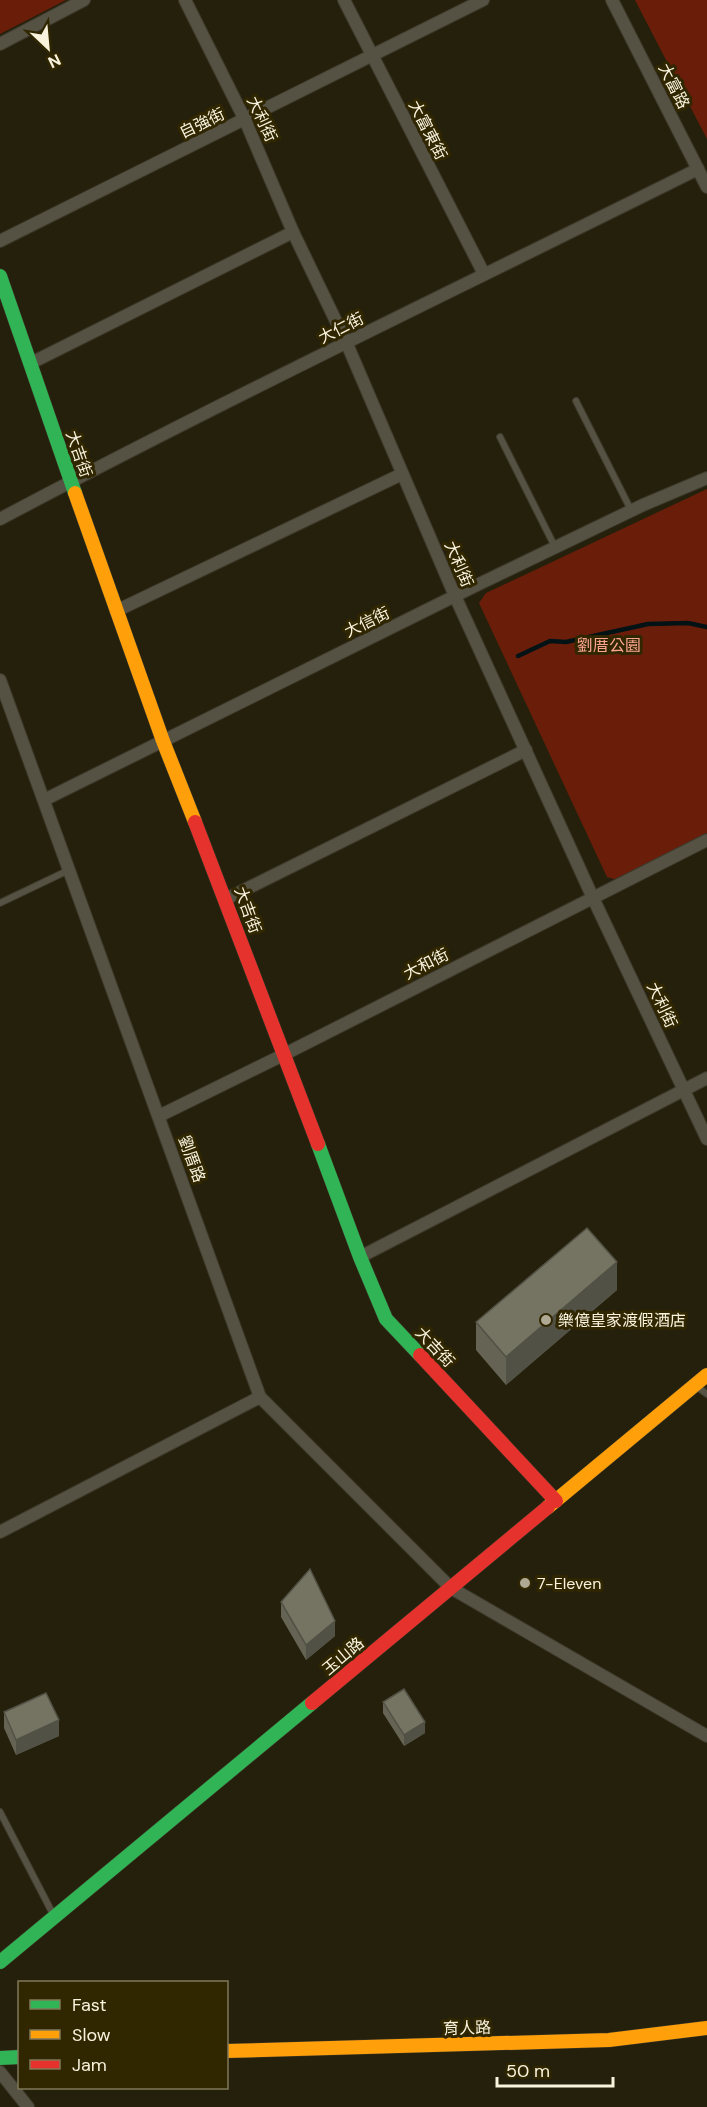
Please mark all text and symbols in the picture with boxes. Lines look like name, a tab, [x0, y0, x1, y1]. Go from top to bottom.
north arrow	[18, 18, 78, 78]
text: N	[45, 49, 64, 73]
street label: 大富路	[654, 60, 694, 112]
street label: 大利街	[242, 93, 282, 145]
street label: 大富東街	[404, 97, 452, 163]
street label: 自強街	[176, 103, 228, 143]
street label: 大仁街	[315, 308, 367, 348]
street label: 大吉街	[61, 428, 97, 480]
street label: 大利街	[440, 538, 478, 590]
street label: 大信街	[341, 602, 393, 642]
park label: 劉厝公園	[577, 635, 641, 656]
street label: 大吉街	[230, 884, 266, 936]
street label: 大和街	[400, 944, 452, 984]
street label: 大利街	[642, 979, 682, 1031]
street label: 劉厝路	[174, 1133, 210, 1185]
place label: 樂億皇家渡假酒店	[558, 1310, 686, 1331]
marker: 樂億皇家渡假酒店	[539, 1313, 553, 1327]
street label: 大吉街	[411, 1322, 459, 1372]
place label: 7-Eleven	[537, 1573, 601, 1594]
marker: 7-Eleven	[518, 1576, 532, 1590]
street label: 玉山路	[318, 1633, 368, 1679]
legend	[18, 1981, 228, 2089]
text: Fast	[72, 1993, 107, 2017]
street label: 育人路	[443, 2017, 491, 2039]
text: Slow	[72, 2023, 111, 2047]
scale bar	[497, 2050, 612, 2088]
text: Jam	[72, 2053, 107, 2077]
text: 50 m	[506, 2059, 550, 2083]

